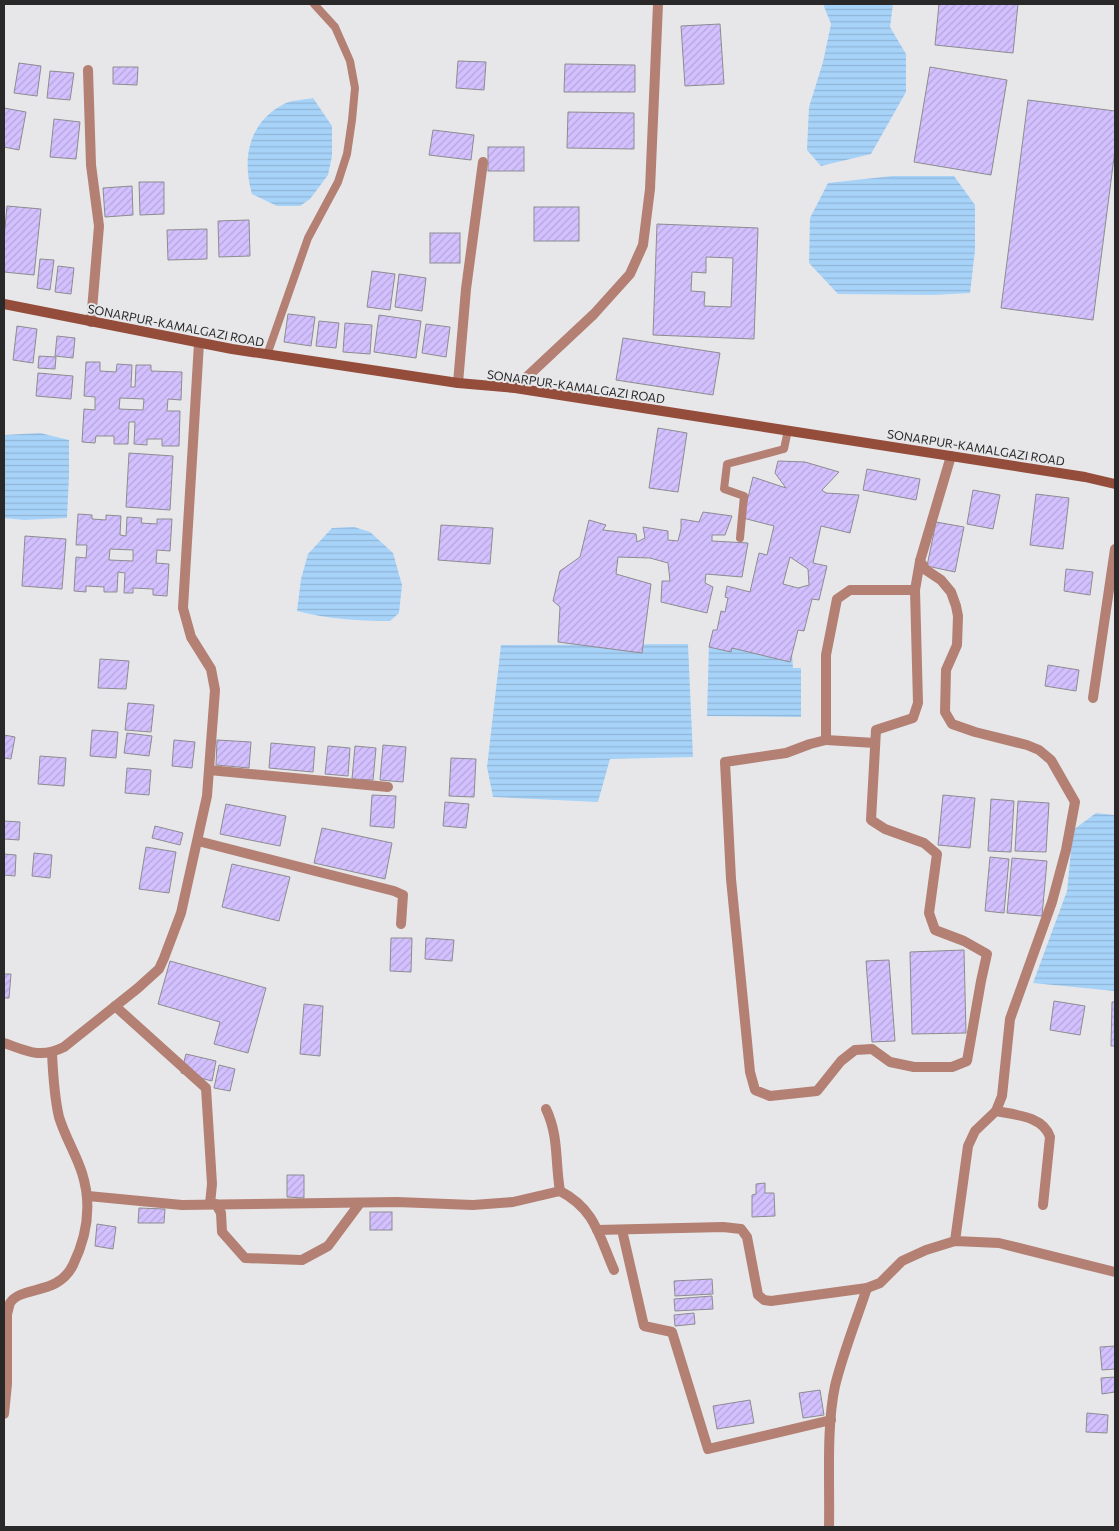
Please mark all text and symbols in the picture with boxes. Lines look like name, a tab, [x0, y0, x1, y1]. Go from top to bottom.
street label: SONARPUR-KAMALGAZI ROAD	[87, 301, 266, 349]
street label: SONARPUR-KAMALGAZI ROAD	[486, 367, 666, 405]
street label: SONARPUR-KAMALGAZI ROAD	[886, 426, 1066, 468]

